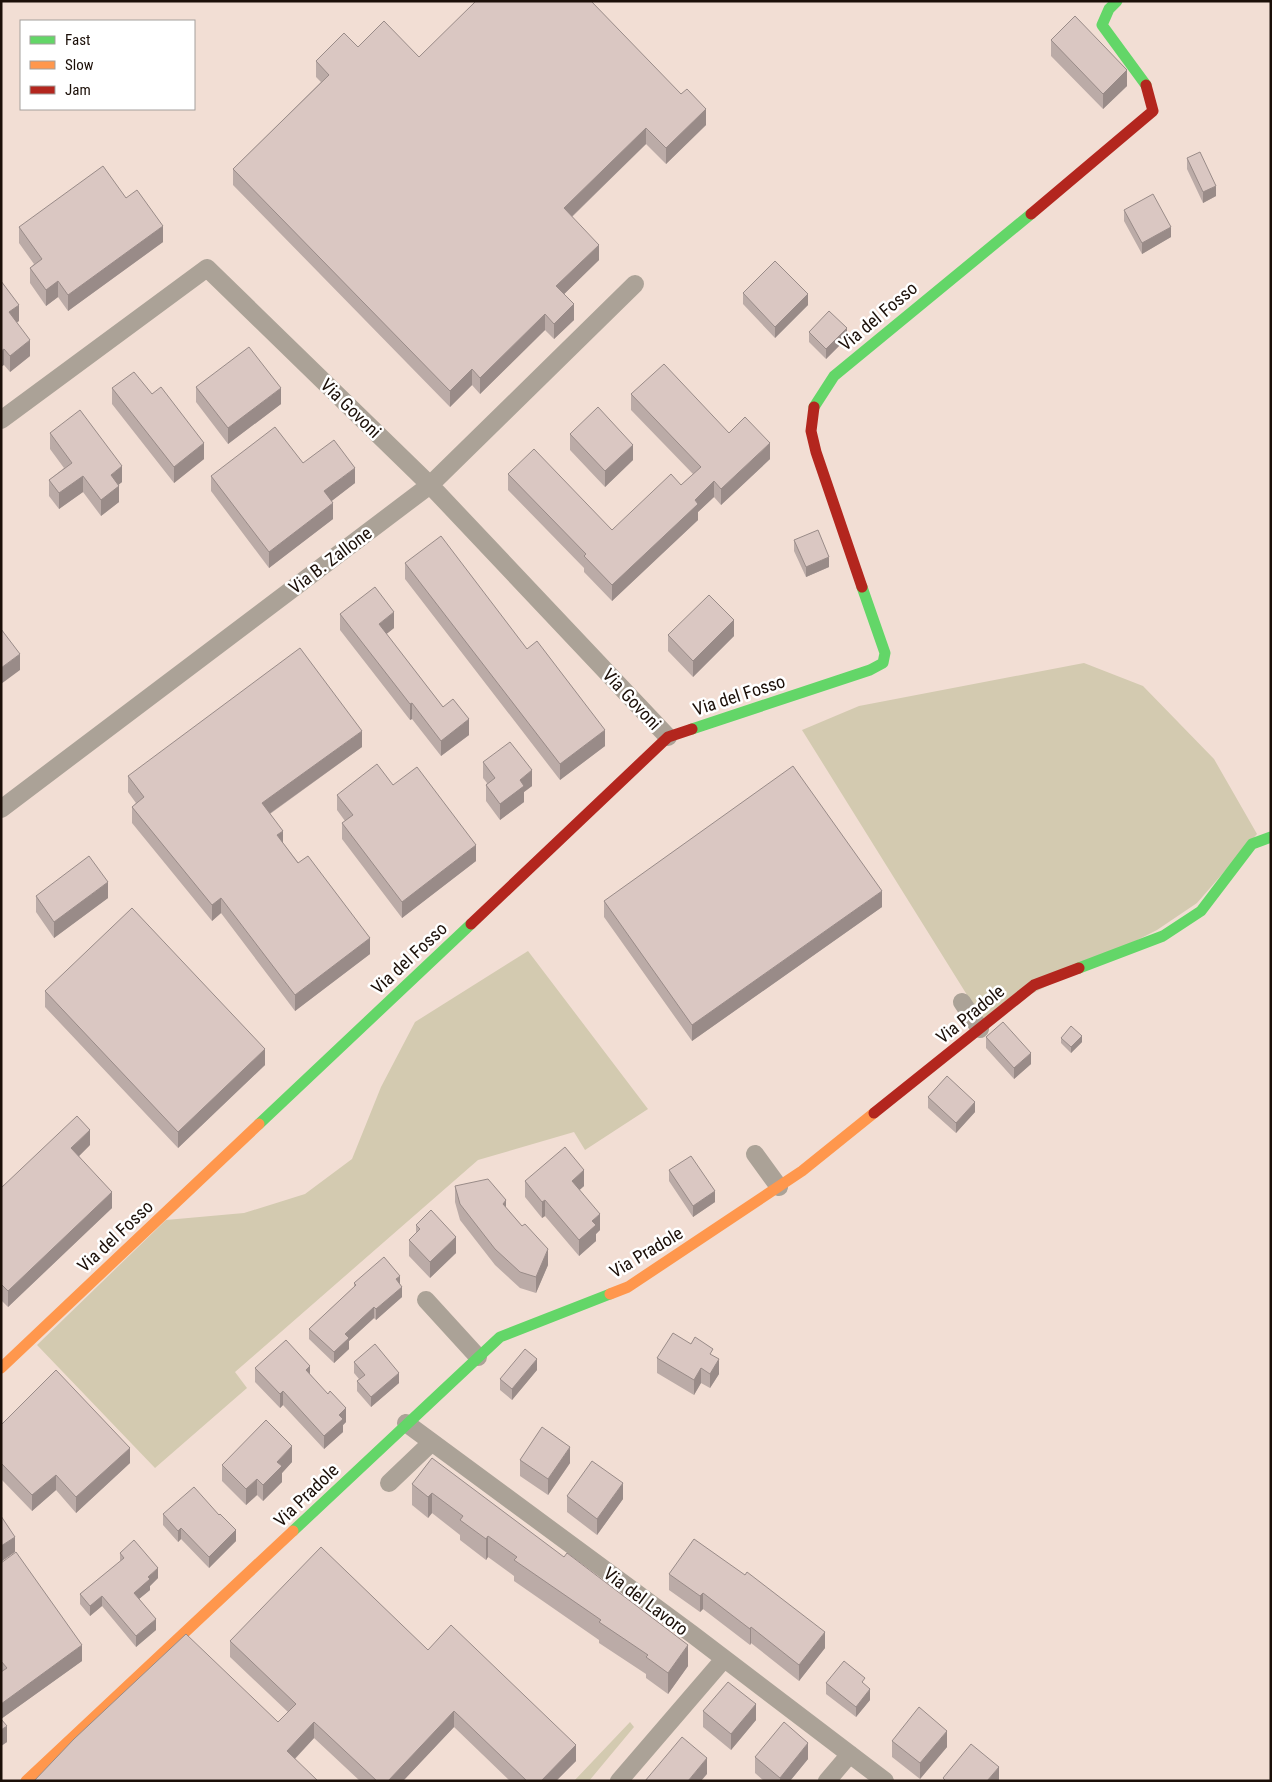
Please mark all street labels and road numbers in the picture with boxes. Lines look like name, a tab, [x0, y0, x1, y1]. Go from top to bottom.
street label: Via del Fosso	[835, 277, 921, 355]
street label: Via Govoni	[316, 374, 386, 442]
street label: Via B. Zallone	[284, 522, 376, 598]
street label: Via Govoni	[598, 664, 666, 734]
street label: Via del Fosso	[690, 670, 788, 720]
street label: Via del Fosso	[367, 918, 451, 998]
street label: Via Pradole	[932, 980, 1008, 1048]
street label: Via del Fosso	[73, 1196, 157, 1276]
street label: Via Pradole	[606, 1222, 686, 1282]
street label: Via Pradole	[269, 1459, 343, 1531]
street label: Via del Lavoro	[600, 1562, 692, 1640]

